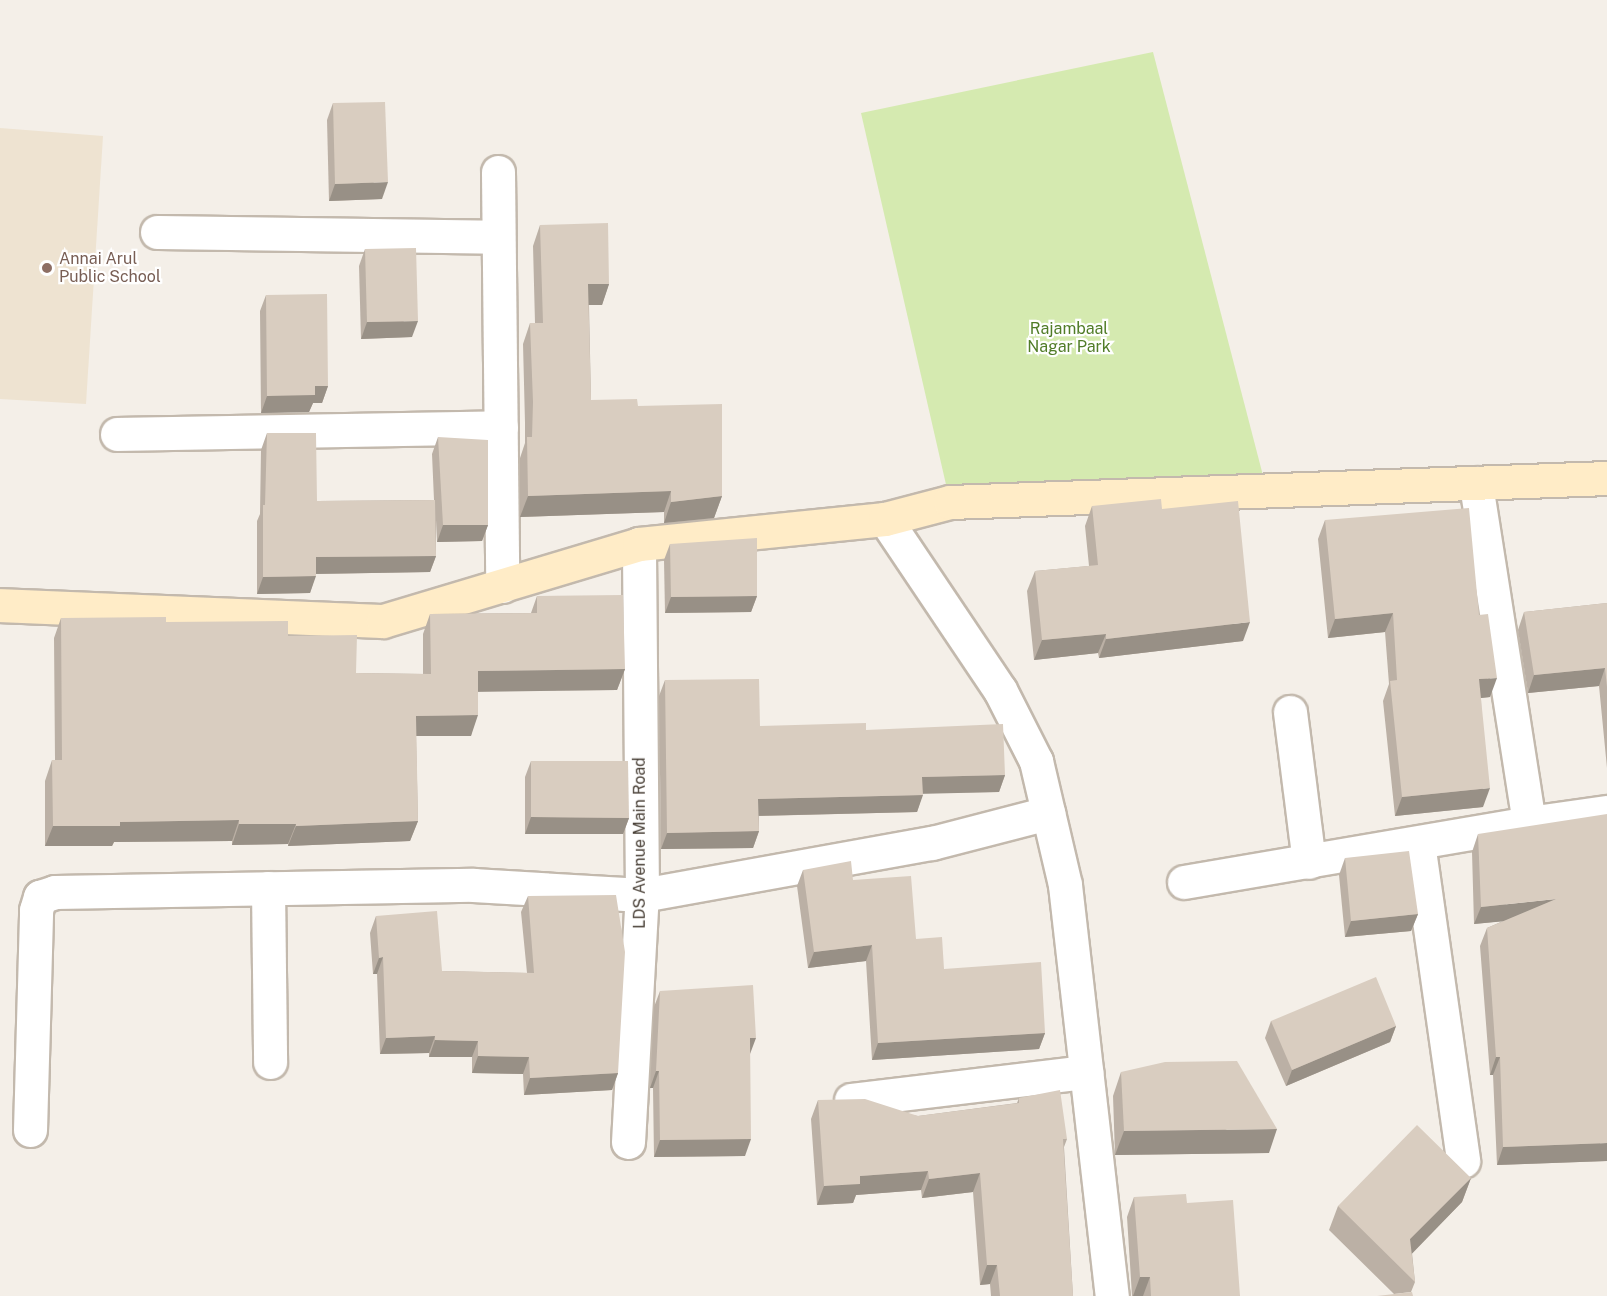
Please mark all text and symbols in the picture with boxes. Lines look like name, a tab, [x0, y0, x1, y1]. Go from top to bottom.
place label: Annai Arul Public School	[59, 249, 161, 287]
marker: Annai Arul Public School	[40, 261, 54, 275]
park label: Rajambaal Nagar Park	[1027, 319, 1111, 357]
street label: LDS Avenue Main Road	[630, 757, 650, 929]

